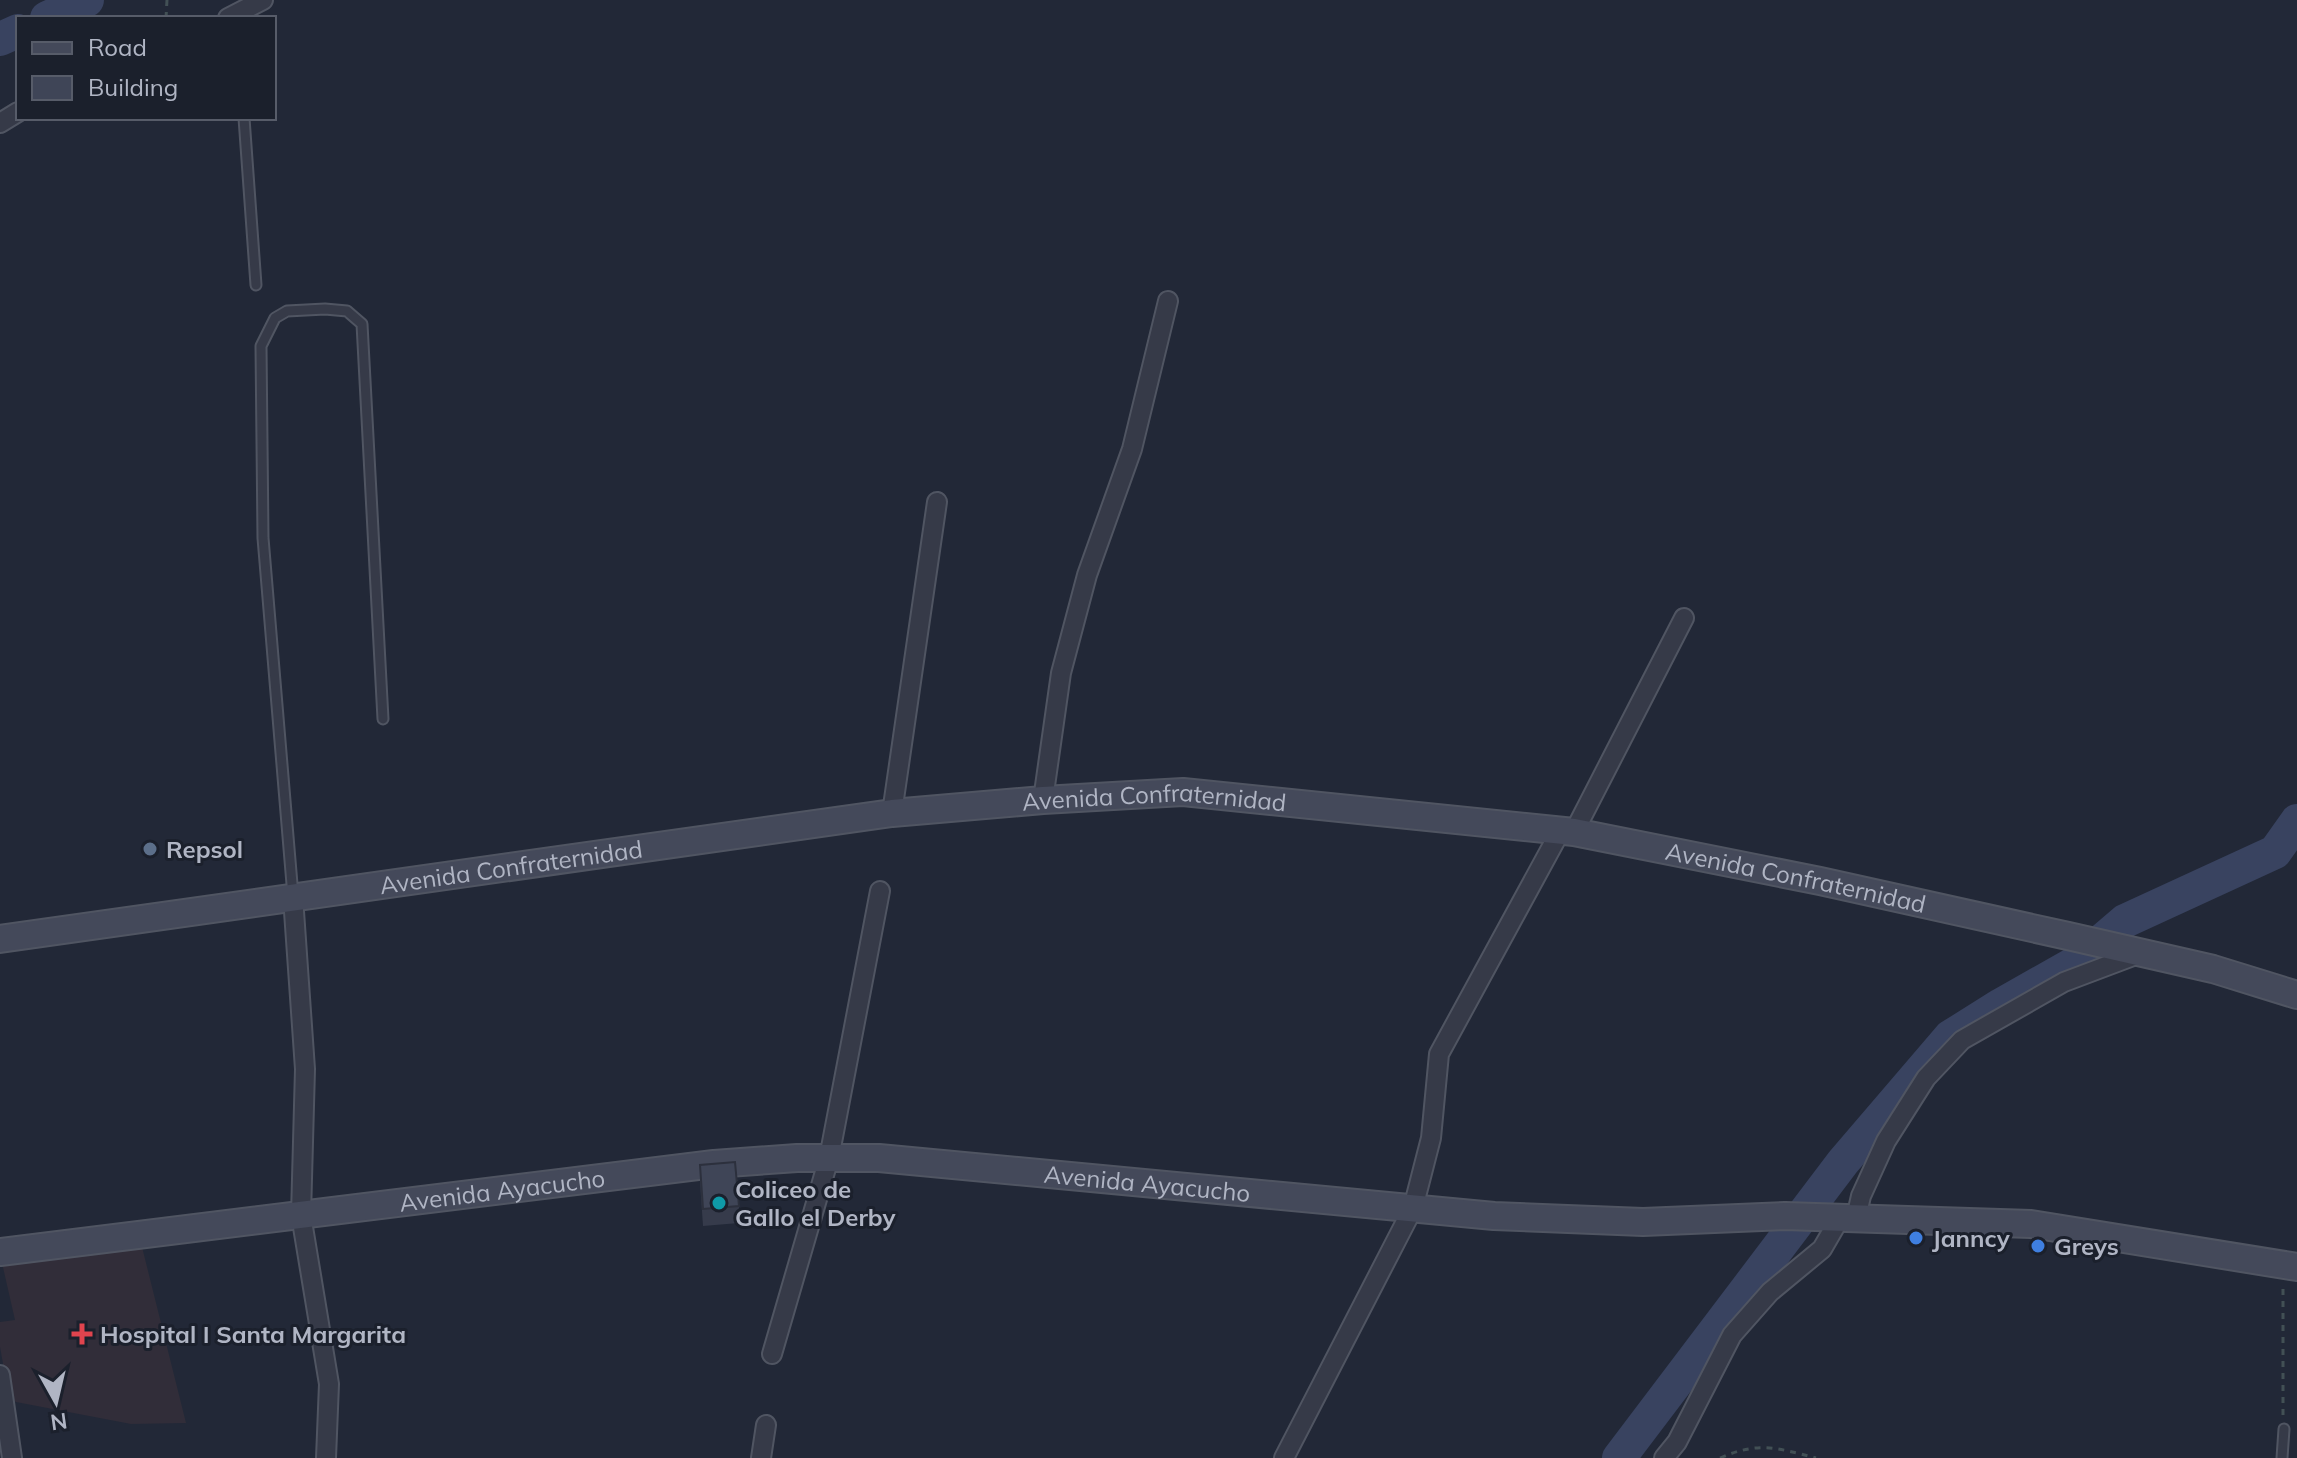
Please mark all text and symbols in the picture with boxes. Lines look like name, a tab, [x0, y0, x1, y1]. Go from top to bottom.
legend	[16, 16, 276, 120]
text: Road	[88, 32, 147, 62]
text: Building	[88, 72, 178, 102]
street label: Avenida Confraternidad	[1021, 777, 1288, 817]
street label: Avenida Confraternidad	[378, 833, 644, 900]
place label: Repsol	[166, 834, 243, 864]
street label: Avenida Confraternidad	[1663, 836, 1929, 919]
marker: Repsol	[141, 840, 159, 858]
street label: Avenida Ayacucho	[1043, 1159, 1252, 1208]
street label: Avenida Ayacucho	[398, 1163, 607, 1218]
place label: Coliceo de Gallo el Derby	[735, 1174, 896, 1232]
marker: Coliceo de Gallo el Derby	[710, 1194, 728, 1212]
place label: Janncy	[1932, 1223, 2011, 1253]
marker: Janncy	[1907, 1229, 1925, 1247]
place label: Greys	[2054, 1231, 2119, 1261]
marker: Greys	[2029, 1237, 2047, 1255]
place label: Hospital I Santa Margarita	[100, 1319, 406, 1349]
marker: Hospital I Santa Margarita	[71, 1323, 93, 1345]
north arrow	[16, 1362, 96, 1442]
text: N	[49, 1407, 69, 1437]

